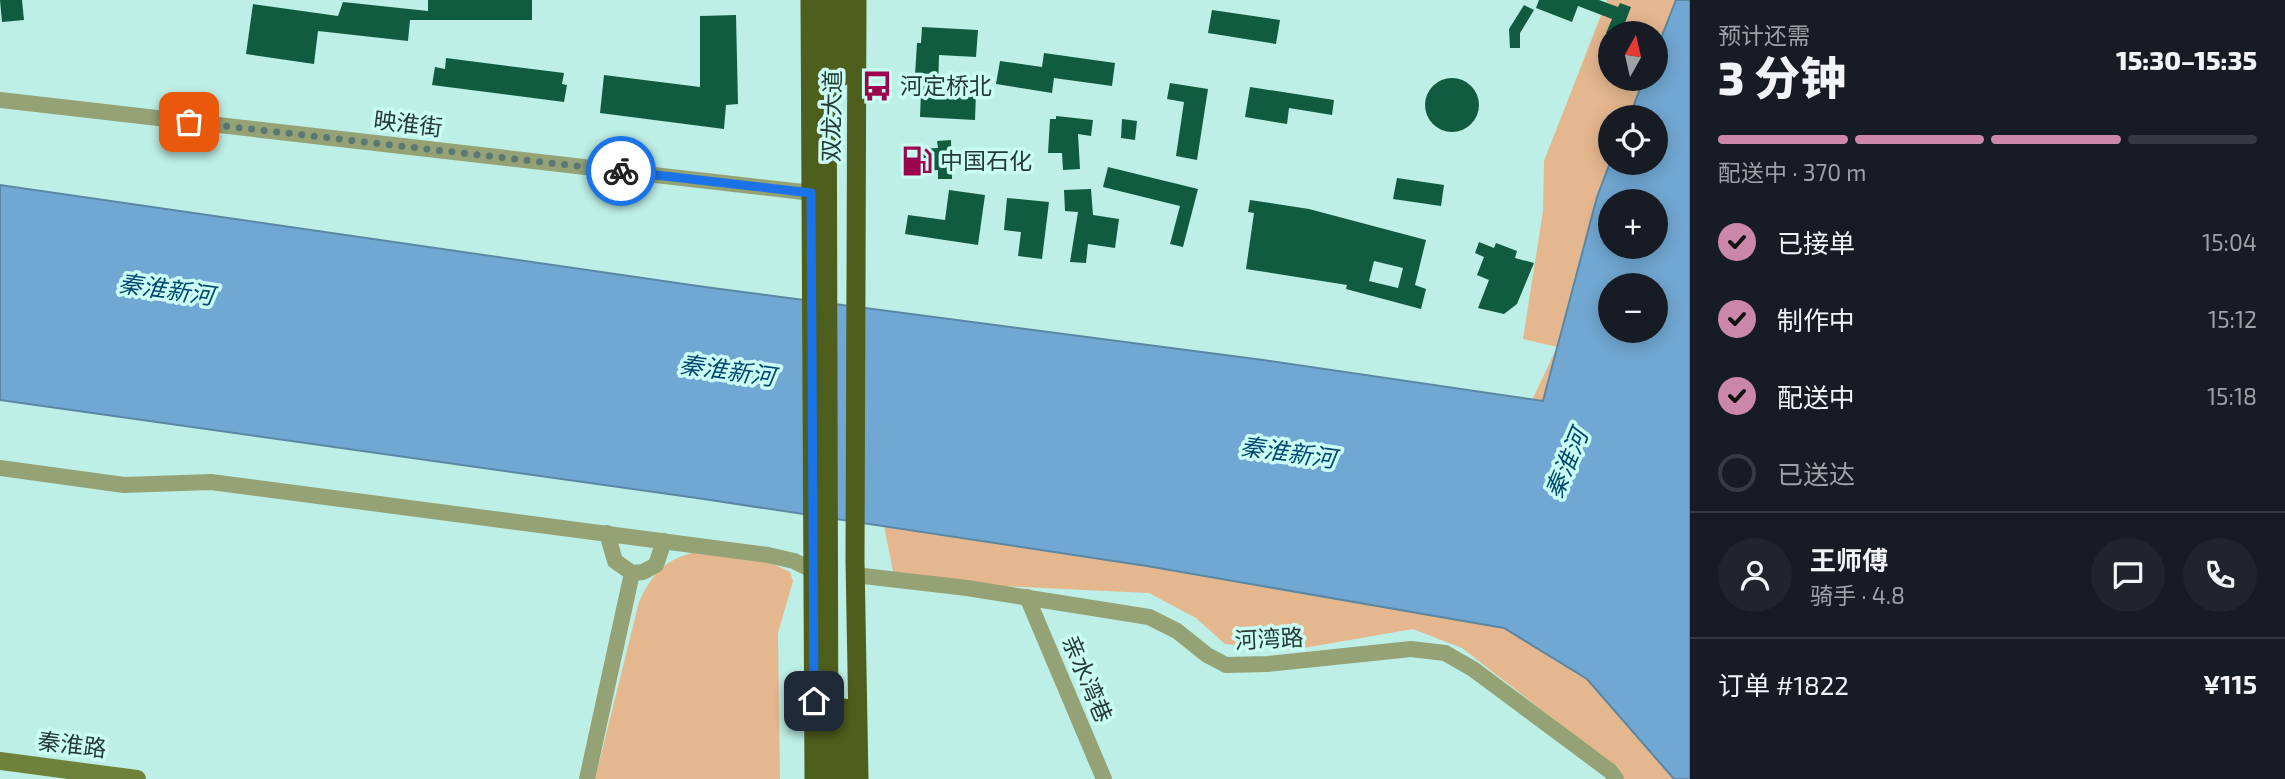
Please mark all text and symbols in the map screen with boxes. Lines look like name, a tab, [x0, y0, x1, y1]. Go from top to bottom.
north arrow	[1598, 21, 1668, 91]
map controls	[1598, 21, 1668, 343]
text: 预计还需	[1718, 21, 1810, 49]
text: 15:30–15:35	[2116, 44, 2257, 75]
text: 3 分钟	[1718, 49, 1846, 104]
bus stop icon: 河定桥北	[860, 69, 894, 103]
street label: 双龙大道	[816, 70, 846, 162]
place label: 河定桥北	[900, 71, 992, 99]
pin	[159, 92, 219, 152]
icon: bag	[170, 103, 208, 141]
street label: 映淮街	[372, 105, 444, 141]
button: locate	[1598, 105, 1668, 175]
courier	[586, 136, 656, 206]
fuel station icon: 中国石化	[900, 144, 934, 178]
place label: 中国石化	[940, 146, 1032, 174]
icon: bike	[602, 152, 640, 190]
text: 配送中 · 370 m	[1718, 158, 1866, 186]
button: +	[1598, 189, 1668, 259]
icon: check	[1718, 223, 1756, 261]
text: 已接单	[1777, 227, 1855, 258]
text: 15:04	[2202, 228, 2257, 256]
water label: 秦淮新河	[117, 267, 220, 310]
button: −	[1598, 273, 1668, 343]
icon: check	[1718, 300, 1756, 338]
text: 制作中	[1777, 304, 1855, 335]
text: 15:12	[2208, 305, 2257, 333]
water label: 秦淮新河	[678, 348, 781, 391]
icon: check	[1718, 377, 1756, 415]
text: 配送中	[1777, 381, 1855, 412]
text: 15:18	[2207, 382, 2257, 410]
water label: 秦淮河	[1538, 421, 1595, 502]
water label: 秦淮新河	[1239, 430, 1342, 473]
text: 已送达	[1777, 458, 1855, 489]
button: person	[1718, 538, 1792, 612]
button: chat	[2091, 538, 2165, 612]
button: phone	[2183, 538, 2257, 612]
text: 王师傅	[1810, 544, 1888, 575]
text: 骑手 · 4.8	[1810, 581, 1905, 609]
street label: 河湾路	[1234, 622, 1304, 654]
street label: 亲水湾巷	[1057, 631, 1119, 726]
text: ¥115	[2203, 668, 2257, 699]
text: 订单 #1822	[1718, 669, 1849, 700]
pin	[784, 671, 844, 731]
icon: home	[795, 682, 833, 720]
street label: 秦淮路	[36, 726, 108, 762]

